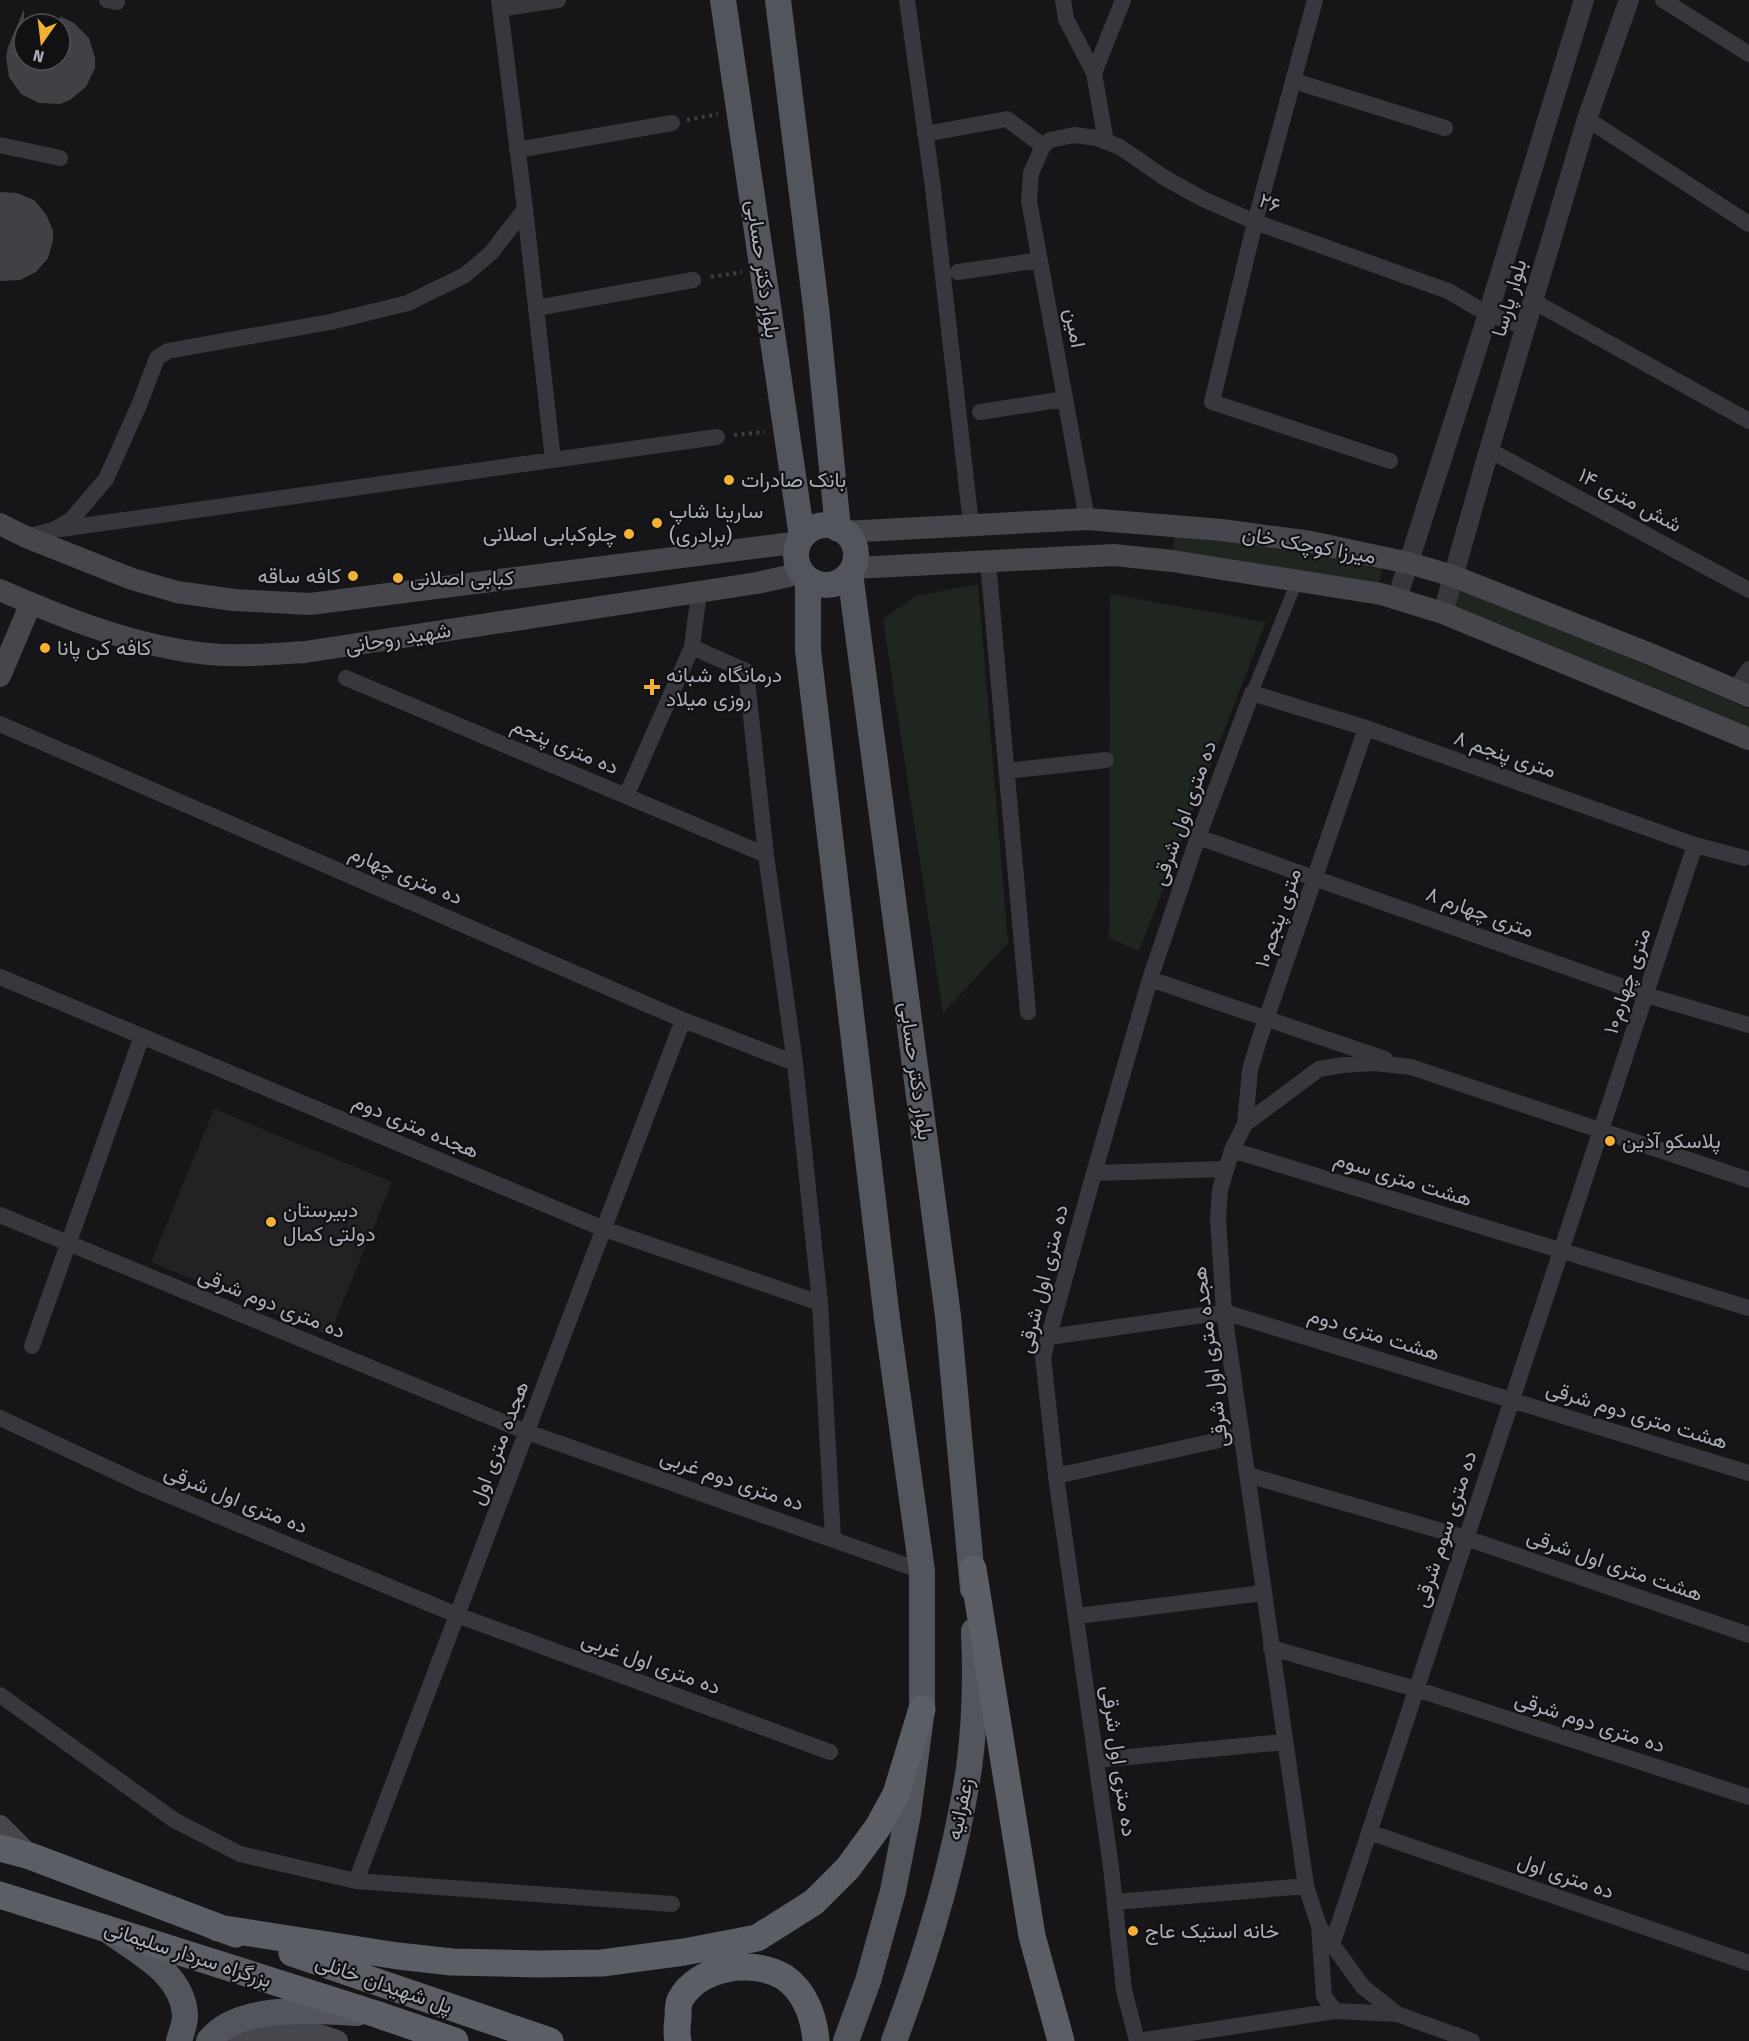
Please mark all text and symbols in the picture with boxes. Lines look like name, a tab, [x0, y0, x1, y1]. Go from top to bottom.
north arrow	[12, 12, 72, 72]
text: N	[31, 46, 46, 67]
street label: ۲۶	[1255, 187, 1285, 219]
street label: بلوار دکتر حسابی	[740, 198, 786, 340]
street label: بلوار پارسا	[1486, 256, 1533, 340]
street label: امین	[1059, 306, 1091, 350]
street label: شش متری ۱۴	[1574, 462, 1686, 538]
place label: بانک صادرات	[741, 467, 846, 493]
marker: بانک صادرات	[722, 473, 736, 487]
place label: سارینا شاپ (برادری)	[669, 498, 763, 548]
marker: سارینا شاپ (برادری)	[650, 516, 664, 530]
street label: میرزا کوچک خان	[1240, 520, 1378, 571]
place label: چلوکبابی اصلانی	[483, 521, 617, 548]
marker: چلوکبابی اصلانی	[622, 527, 636, 541]
place label: کافه ساقه	[258, 563, 341, 589]
place label: کبابی اصلانی	[410, 565, 514, 591]
marker: کافه ساقه	[346, 569, 360, 583]
marker: کبابی اصلانی	[391, 571, 405, 585]
street label: شهید روحانی	[343, 617, 453, 659]
place label: کافه کن پانا	[57, 635, 151, 662]
marker: کافه کن پانا	[38, 641, 52, 655]
place label: درمانگاه شبانه روزی میلاد	[666, 662, 782, 712]
marker: درمانگاه شبانه روزی میلاد	[643, 678, 661, 696]
street label: ده متری پنجم	[507, 712, 622, 781]
street label: ۸ متری پنجم	[1450, 724, 1560, 785]
street label: ده متری اول شرقی	[1146, 737, 1222, 889]
street label: ده متری چهارم	[345, 839, 467, 911]
street label: ۱۰متری پنجم	[1249, 865, 1308, 971]
street label: ۸ متری چهارم	[1422, 880, 1538, 945]
street label: ۱۰متری چهارم	[1598, 925, 1657, 1038]
street label: بلوار دکتر حسابی	[893, 1000, 939, 1142]
street label: هجده متری دوم	[349, 1088, 483, 1165]
place label: پلاسکو آذین	[1622, 1128, 1721, 1155]
marker: پلاسکو آذین	[1603, 1134, 1617, 1148]
street label: هشت متری سوم	[1331, 1146, 1475, 1213]
place label: دبیرستان دولتی کمال	[283, 1197, 375, 1247]
street label: ده متری اول شرقی	[1012, 1202, 1074, 1356]
marker: دبیرستان دولتی کمال	[264, 1215, 278, 1229]
street label: ده متری دوم شرقی	[194, 1262, 349, 1345]
street label: هجده متری اول شرقی	[1186, 1265, 1234, 1449]
street label: هشت متری دوم	[1305, 1302, 1443, 1367]
street label: هشت متری دوم شرقی	[1543, 1375, 1731, 1456]
street label: هجده متری اول	[464, 1378, 534, 1508]
street label: ده متری دوم غربی	[656, 1443, 807, 1518]
street label: ده متری سوم شرقی	[1407, 1447, 1484, 1611]
street label: ده متری اول شرقی	[161, 1458, 311, 1540]
street label: هشت متری اول شرقی	[1524, 1523, 1706, 1607]
street label: ده متری اول غربی	[578, 1626, 724, 1700]
street label: ده متری اول شرقی	[1096, 1684, 1142, 1838]
street label: ده متری دوم شرقی	[1511, 1685, 1668, 1759]
street label: زعفرانیه	[941, 1775, 979, 1843]
street label: ده متری اول	[1514, 1847, 1618, 1905]
street label: بزرگراه سردار سلیمانی	[101, 1915, 275, 1993]
place label: خانه استیک عاج	[1145, 1918, 1279, 1945]
marker: خانه استیک عاج	[1126, 1924, 1140, 1938]
street label: پل شهیدان خانلی	[312, 1948, 456, 2021]

